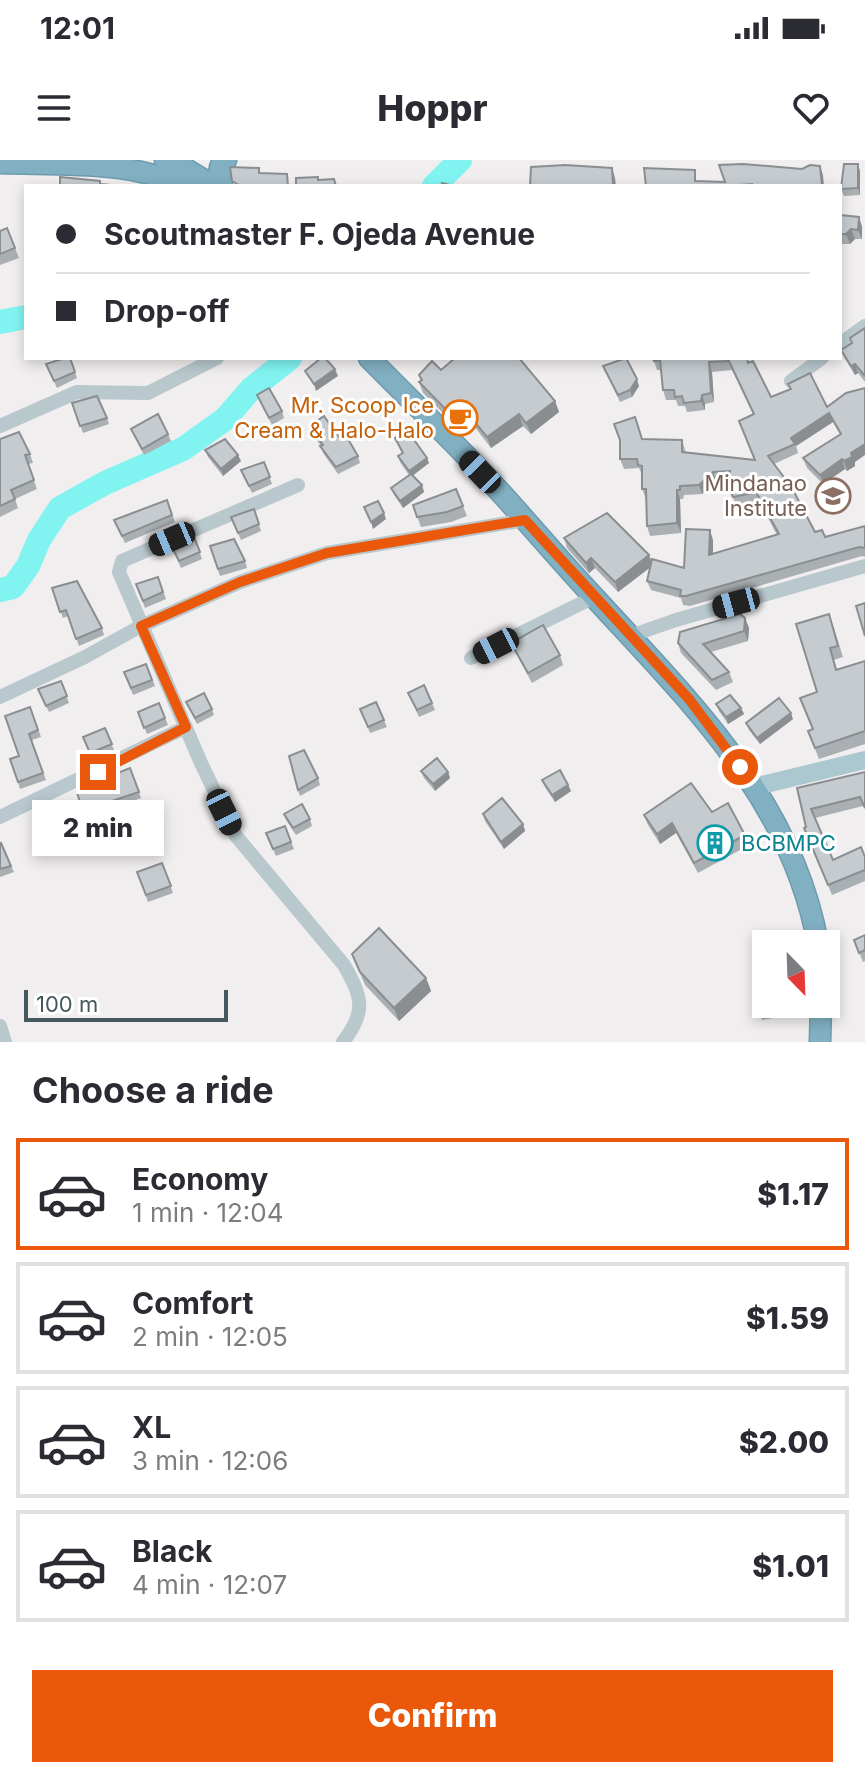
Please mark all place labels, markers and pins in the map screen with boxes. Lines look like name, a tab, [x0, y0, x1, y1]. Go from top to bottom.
place label: Mr. Scoop Ice Cream & Halo-Halo	[234, 392, 434, 443]
cafe icon: Mr. Scoop Ice Cream & Halo-Halo	[441, 399, 479, 437]
place label: Mindanao Institute	[704, 470, 807, 521]
school or university icon: Mindanao Institute	[814, 477, 852, 515]
building icon: BCBMPC	[696, 824, 734, 862]
place label: BCBMPC	[741, 830, 836, 856]

